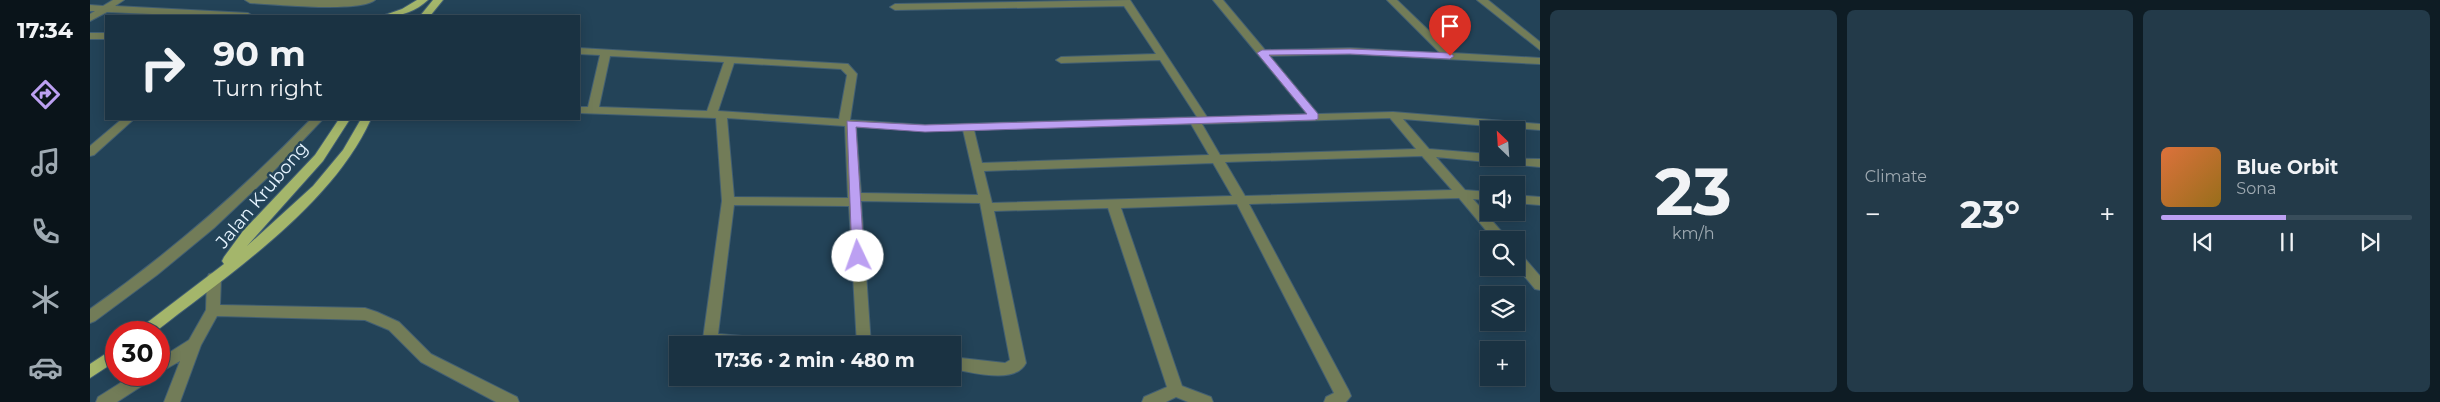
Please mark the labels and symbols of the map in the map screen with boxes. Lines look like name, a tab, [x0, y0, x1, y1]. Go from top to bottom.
pin	[1429, 5, 1471, 56]
north arrow	[1480, 121, 1525, 166]
street label: Jalan Krubong	[211, 137, 313, 253]
position arrow	[831, 229, 883, 281]
speed limit sign: 30	[105, 321, 170, 386]

